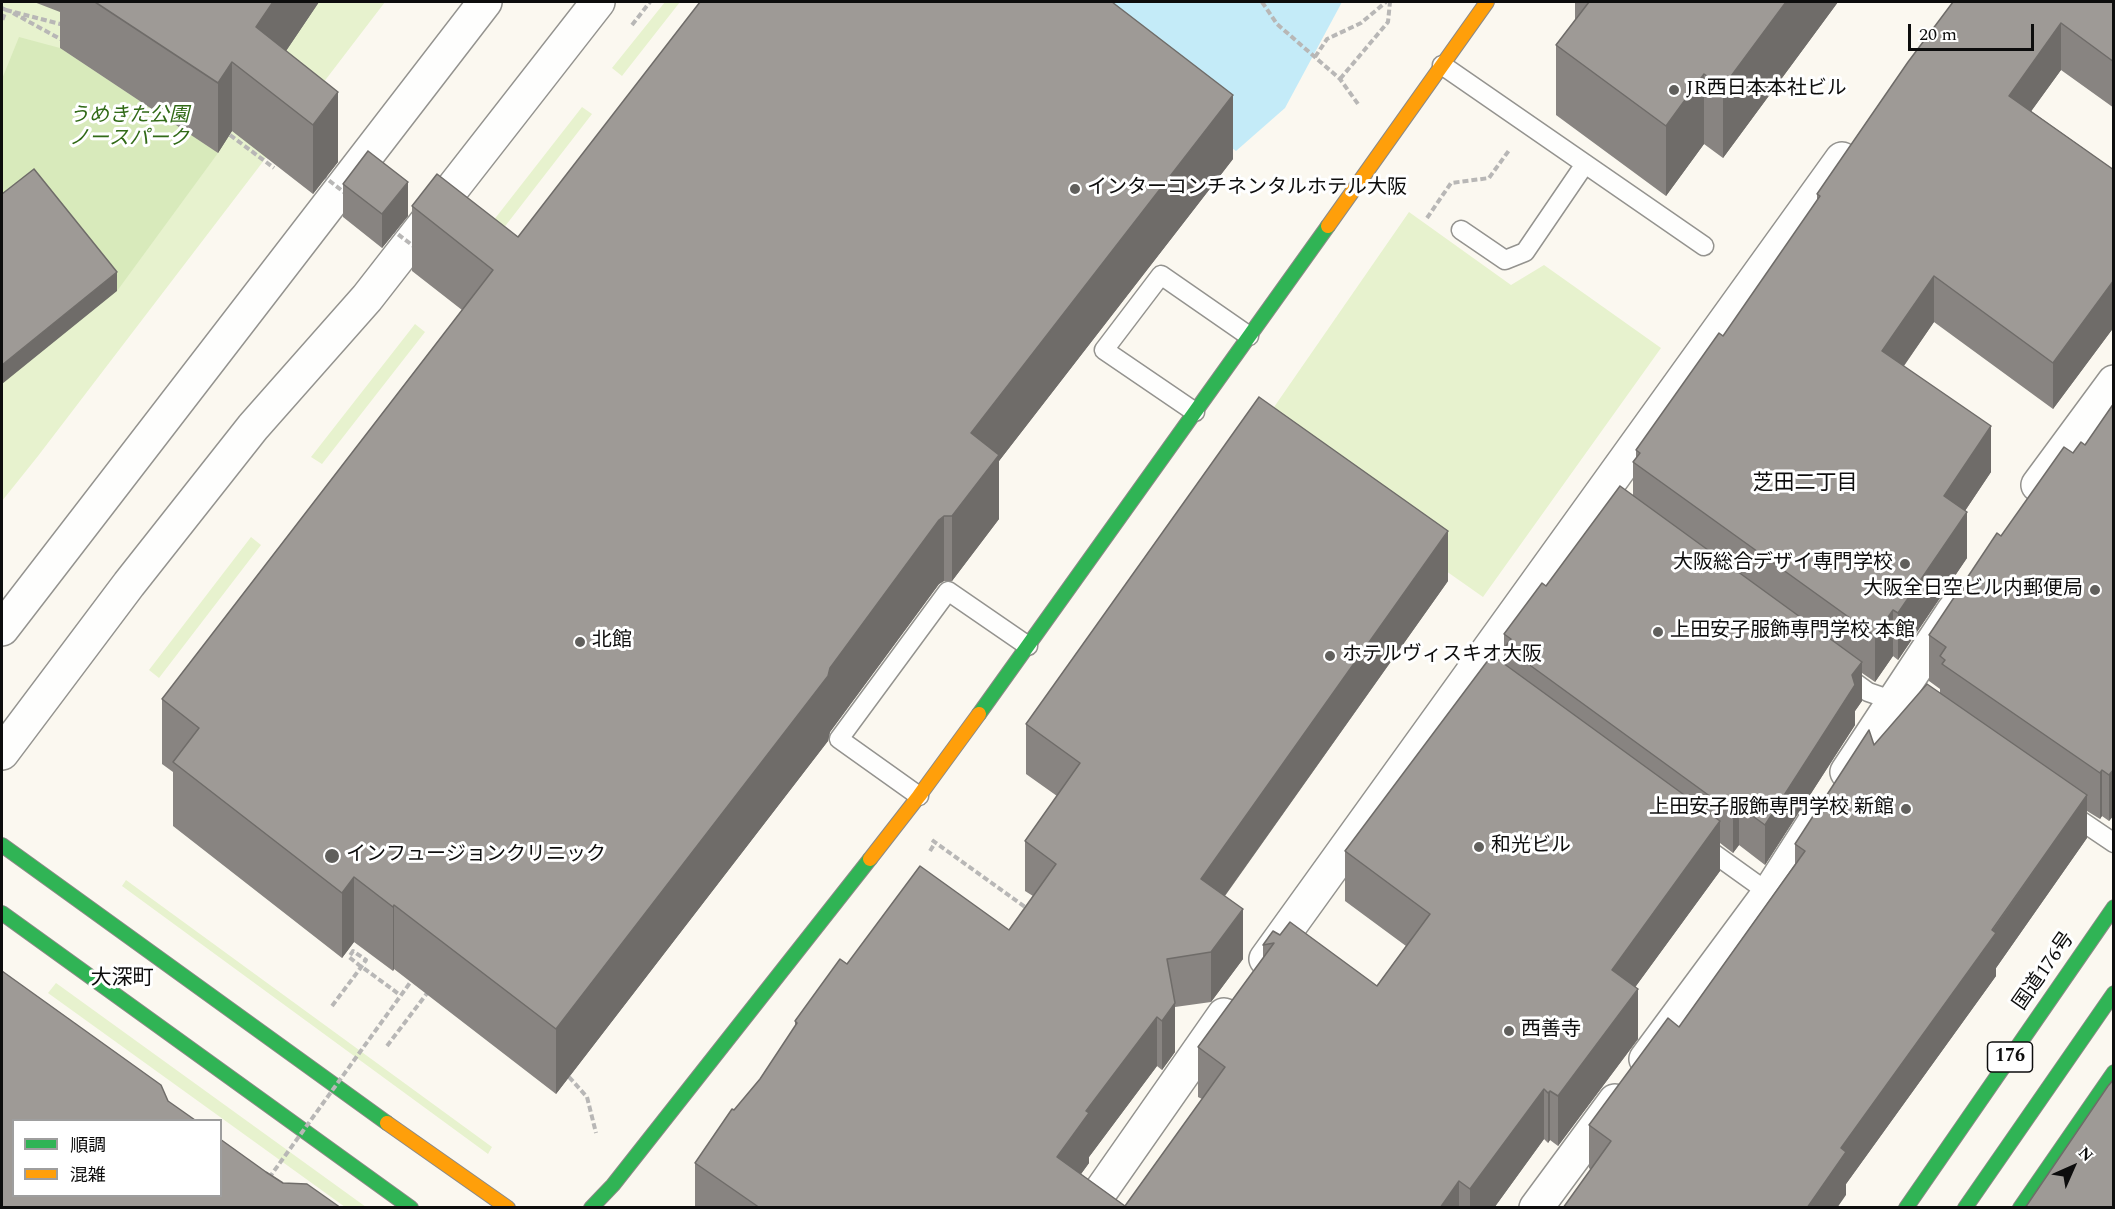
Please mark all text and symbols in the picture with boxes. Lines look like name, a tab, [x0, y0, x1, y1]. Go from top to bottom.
scale bar	[1911, 12, 2037, 50]
text: 20 m	[1919, 21, 1957, 48]
place label: JR西日本本社ビル	[1686, 78, 1847, 102]
marker: JR西日本本社ビル	[1667, 83, 1681, 97]
park label: うめきた公園 ノースパーク	[69, 105, 189, 152]
place label: インターコンチネンタルホテル大阪	[1087, 177, 1407, 201]
marker: インターコンチネンタルホテル大阪	[1068, 182, 1082, 196]
district label: 芝田二丁目	[1753, 472, 1857, 498]
place label: 大阪総合デザイ専門学校	[1673, 552, 1893, 576]
marker: 大阪総合デザイ専門学校	[1898, 557, 1912, 571]
place label: 大阪全日空ビル内郵便局	[1863, 578, 2083, 602]
marker: 大阪全日空ビル内郵便局	[2088, 583, 2102, 597]
place label: 上田安子服飾専門学校 本館	[1670, 620, 1915, 644]
marker: 上田安子服飾専門学校 本館	[1651, 625, 1665, 639]
place label: 北館	[592, 630, 632, 654]
marker: 北館	[573, 635, 587, 649]
place label: ホテルヴィスキオ大阪	[1342, 644, 1542, 668]
marker: ホテルヴィスキオ大阪	[1323, 649, 1337, 663]
place label: 上田安子服飾専門学校 新館	[1649, 797, 1894, 821]
marker: 上田安子服飾専門学校 新館	[1899, 802, 1913, 816]
place label: 和光ビル	[1491, 835, 1571, 859]
marker: 和光ビル	[1472, 840, 1486, 854]
place label: インフュージョンクリニック	[346, 844, 606, 868]
marker: インフュージョンクリニック	[323, 847, 341, 865]
street label: 国道176号	[2009, 928, 2081, 1016]
district label: 大深町	[91, 967, 153, 993]
place label: 西善寺	[1521, 1019, 1581, 1043]
marker: 西善寺	[1502, 1024, 1516, 1038]
road number: 176	[1988, 1042, 2032, 1072]
legend	[12, 1119, 222, 1197]
text: 順調	[70, 1132, 106, 1159]
north arrow	[2043, 1137, 2103, 1197]
text: N	[2073, 1141, 2099, 1167]
text: 混雑	[70, 1162, 106, 1189]

